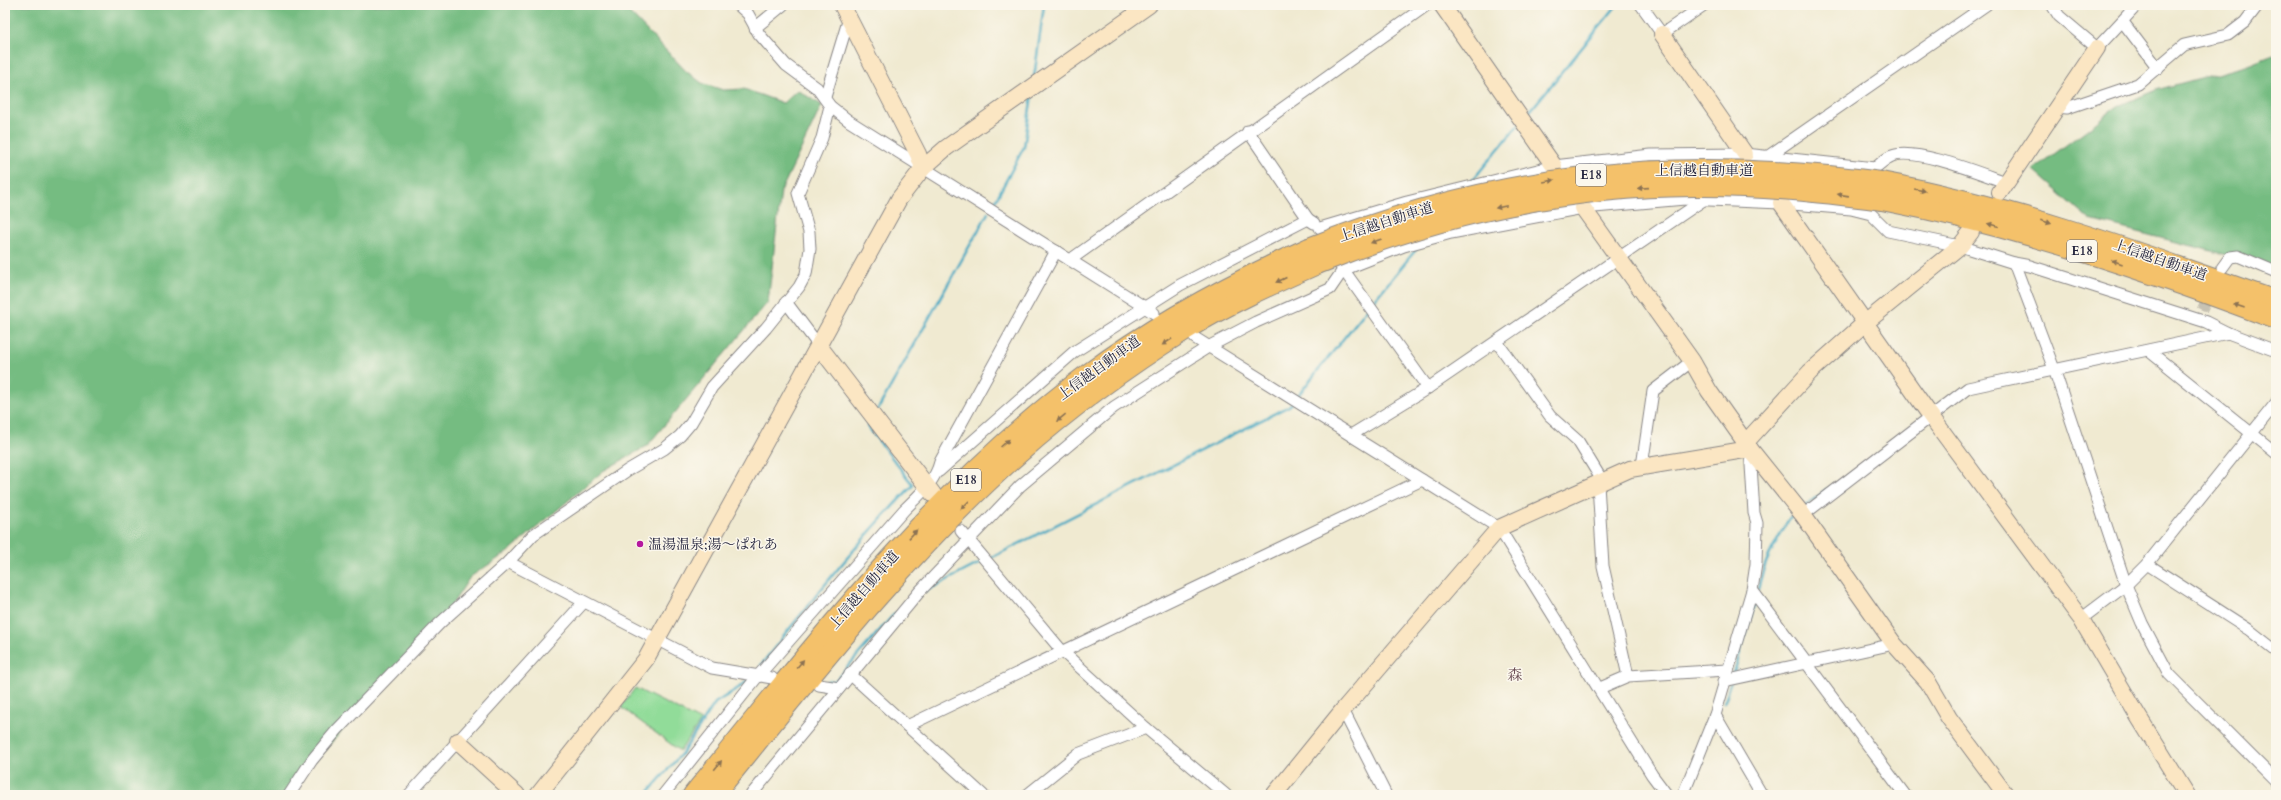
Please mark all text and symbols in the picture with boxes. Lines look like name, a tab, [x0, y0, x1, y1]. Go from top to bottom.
street label: 上信越自動車道	[1655, 161, 1753, 180]
road number: E18	[1576, 164, 1606, 186]
one-way arrow	[1542, 178, 1555, 184]
one-way arrow	[1637, 184, 1649, 191]
one-way arrow	[1914, 187, 1926, 193]
one-way arrow	[1837, 192, 1849, 198]
street label: 上信越自動車道	[1336, 198, 1436, 246]
one-way arrow	[1495, 205, 1507, 211]
one-way arrow	[2040, 219, 2052, 225]
one-way arrow	[1986, 222, 1998, 228]
street label: 上信越自動車道	[2111, 235, 2209, 285]
one-way arrow	[1369, 239, 1381, 245]
road number: E18	[2067, 240, 2097, 262]
one-way arrow	[2111, 259, 2123, 265]
one-way arrow	[1275, 277, 1287, 283]
one-way arrow	[2233, 302, 2245, 308]
street label: 上信越自動車道	[1054, 332, 1144, 404]
one-way arrow	[1162, 338, 1172, 346]
one-way arrow	[1056, 413, 1067, 422]
one-way arrow	[1001, 439, 1010, 448]
road number: E18	[951, 469, 981, 491]
one-way arrow	[960, 500, 970, 510]
one-way arrow	[908, 530, 917, 539]
place label: 温湯温泉;湯〜ぱれあ	[648, 535, 778, 554]
marker: 温湯温泉;湯〜ぱれあ	[635, 539, 645, 549]
street label: 上信越自動車道	[825, 547, 903, 633]
one-way arrow	[795, 658, 804, 669]
district label: 森	[1507, 665, 1523, 685]
one-way arrow	[713, 759, 722, 770]

